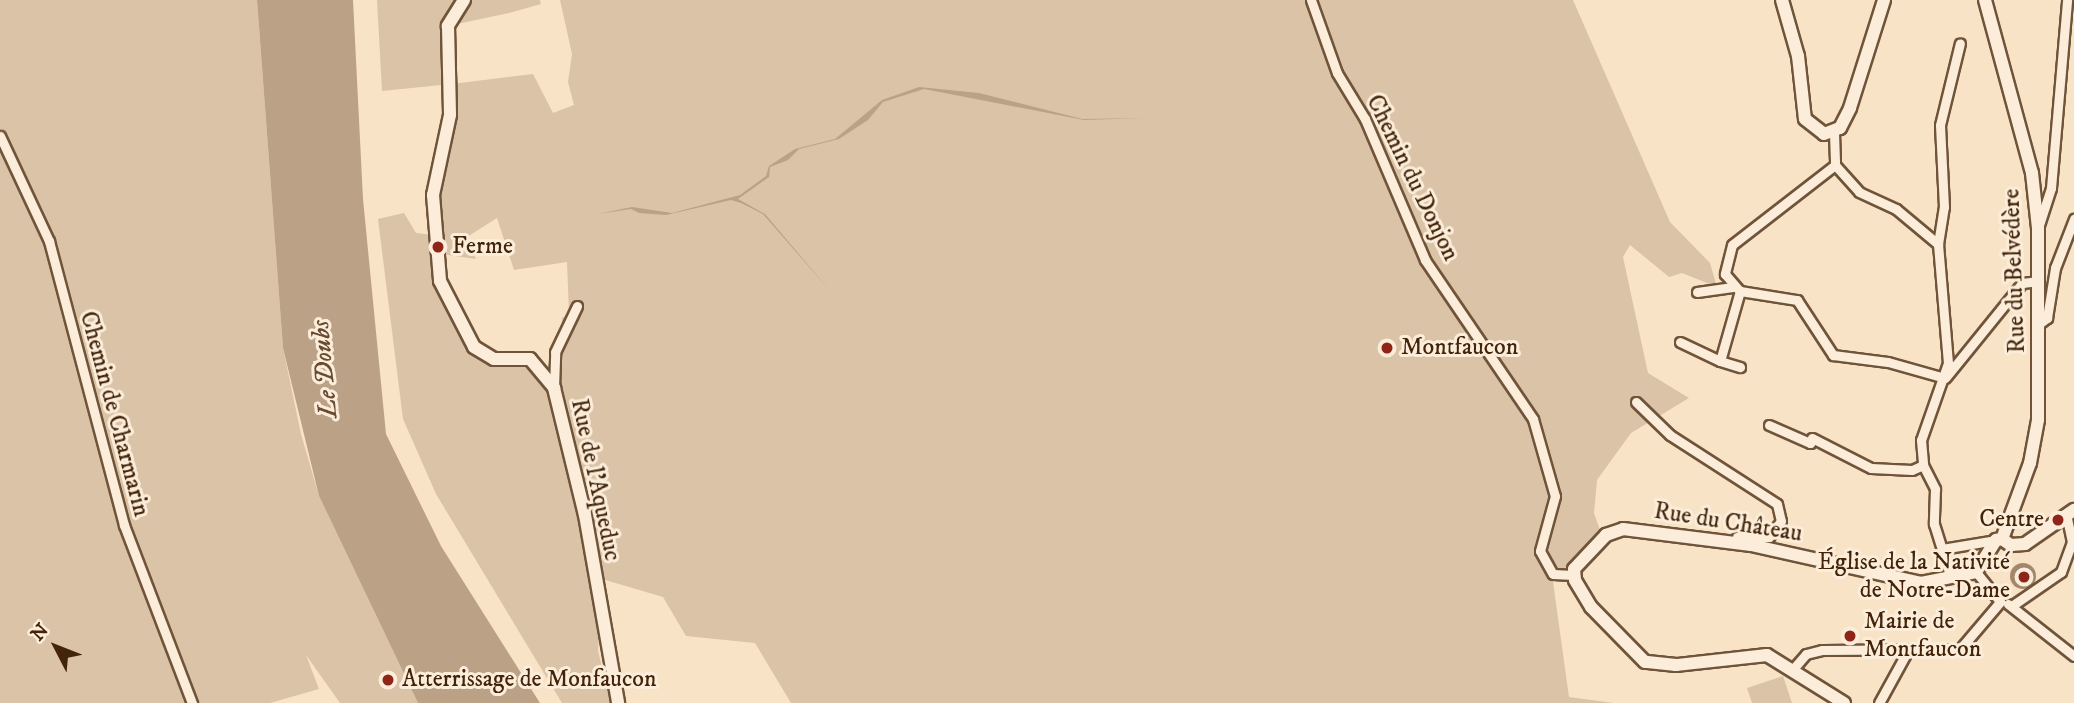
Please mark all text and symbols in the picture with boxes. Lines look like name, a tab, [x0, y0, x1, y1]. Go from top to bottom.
street label: Chemin du Donjon	[1359, 90, 1465, 266]
street label: Rue du Belvédère	[1998, 188, 2032, 354]
place label: Ferme	[452, 233, 513, 261]
marker: Ferme	[430, 239, 446, 255]
street label: Chemin de Charmarin	[73, 308, 155, 520]
water label: Le Doubs	[305, 319, 345, 419]
place label: Montfaucon	[1401, 334, 1518, 362]
marker: Montfaucon	[1379, 340, 1395, 356]
street label: Rue de l'Aqueduc	[564, 396, 626, 564]
street label: Rue du Château	[1652, 497, 1804, 549]
place label: Centre	[1979, 506, 2044, 534]
marker: Centre	[2050, 512, 2066, 528]
place label: Église de la Nativité de Notre-Dame	[1818, 549, 2010, 605]
marker: Église de la Nativité de Notre-Dame	[2016, 569, 2032, 585]
place label: Mairie de Montfaucon	[1864, 608, 1981, 664]
north arrow	[21, 612, 91, 682]
text: N	[26, 619, 54, 646]
marker: Mairie de Montfaucon	[1842, 628, 1858, 644]
place label: Atterrissage de Monfaucon	[402, 666, 656, 694]
marker: Atterrissage de Monfaucon	[380, 672, 396, 688]

